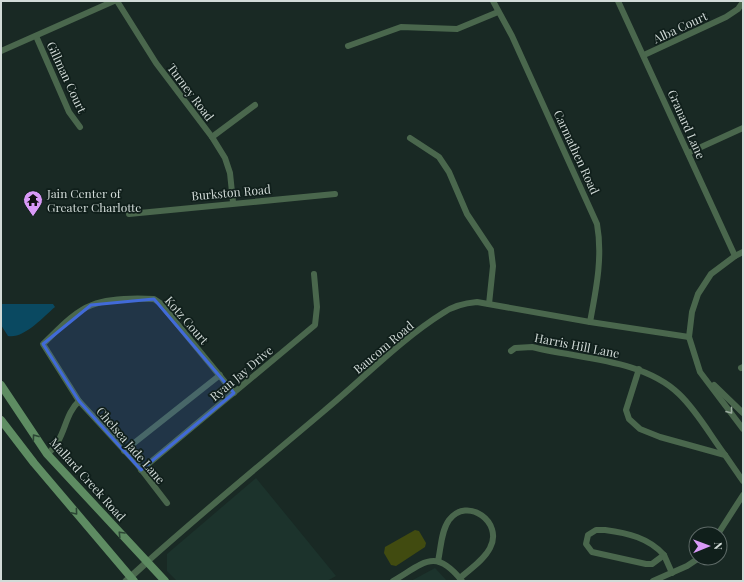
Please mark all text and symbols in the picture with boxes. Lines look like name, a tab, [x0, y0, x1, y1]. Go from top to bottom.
street label: Alba Court	[649, 7, 710, 47]
street label: Gillman Court	[43, 39, 91, 116]
street label: Turney Road	[164, 60, 218, 124]
street label: Granard Lane	[665, 87, 709, 161]
street label: Carmathen Road	[551, 107, 603, 197]
street label: Burkston Road	[191, 181, 271, 203]
place label: Jain Center of Greater Charlotte	[46, 185, 141, 215]
temple icon: Jain Center of Greater Charlotte	[22, 189, 44, 217]
street label: Kotz Court	[162, 293, 213, 348]
street label: Baucom Road	[350, 317, 416, 377]
street label: Harris Hill Lane	[533, 329, 621, 361]
street label: Ryan Jay Drive	[206, 342, 276, 404]
street label: Chelsea Jade Lane	[93, 403, 169, 487]
one-way arrow	[726, 407, 733, 414]
one-way arrow	[33, 434, 40, 441]
street label: Mallard Creek Road	[46, 434, 130, 524]
one-way arrow	[71, 508, 78, 515]
north arrow	[688, 526, 728, 566]
one-way arrow	[118, 531, 126, 539]
text: N	[711, 542, 726, 550]

